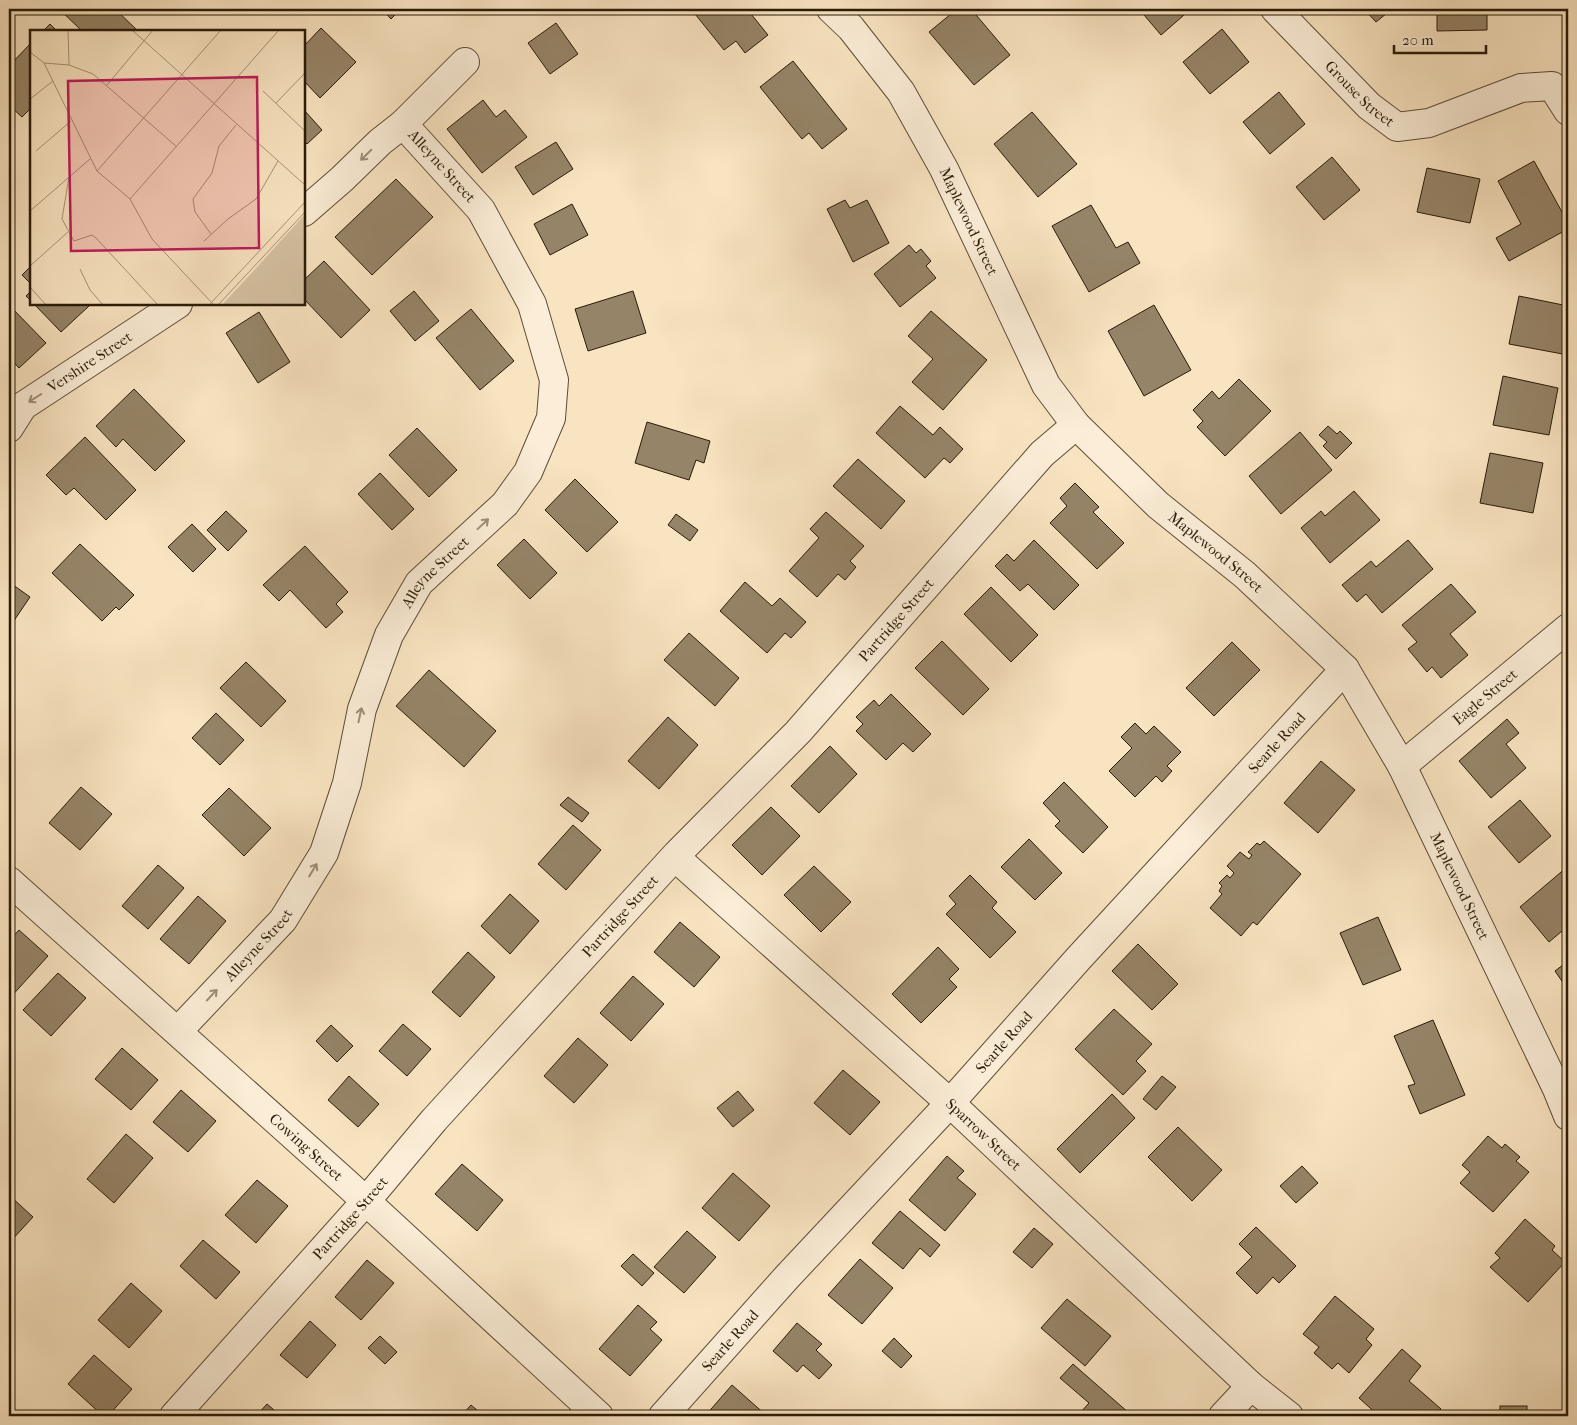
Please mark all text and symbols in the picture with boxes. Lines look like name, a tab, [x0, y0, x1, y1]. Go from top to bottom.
scale bar	[1394, 22, 1487, 54]
inset map	[30, 30, 305, 305]
text: 20 m	[1402, 31, 1434, 49]
street label: Grouse Street	[1321, 57, 1398, 131]
street label: Alleyne Street	[404, 125, 480, 207]
one-way arrow	[360, 149, 372, 161]
street label: Maplewood Street	[936, 165, 1002, 279]
street label: Vershire Street	[43, 327, 136, 397]
one-way arrow	[28, 393, 42, 403]
street label: Maplewood Street	[1165, 508, 1267, 597]
one-way arrow	[476, 518, 489, 530]
street label: Alleyne Street	[397, 532, 473, 612]
street label: Partridge Street	[855, 574, 938, 665]
street label: Eagle Street	[1449, 665, 1521, 729]
one-way arrow	[356, 708, 366, 724]
street label: Searle Road	[1244, 708, 1310, 777]
street label: Maplewood Street	[1426, 829, 1493, 943]
one-way arrow	[309, 863, 319, 877]
street label: Partridge Street	[578, 871, 663, 961]
street label: Alleyne Street	[220, 905, 297, 986]
one-way arrow	[206, 989, 218, 1002]
street label: Searle Road	[972, 1007, 1037, 1077]
street label: Sparrow Street	[942, 1095, 1025, 1175]
street label: Cowing Street	[266, 1110, 347, 1185]
street label: Partridge Street	[309, 1172, 392, 1263]
street label: Searle Road	[698, 1305, 763, 1375]

